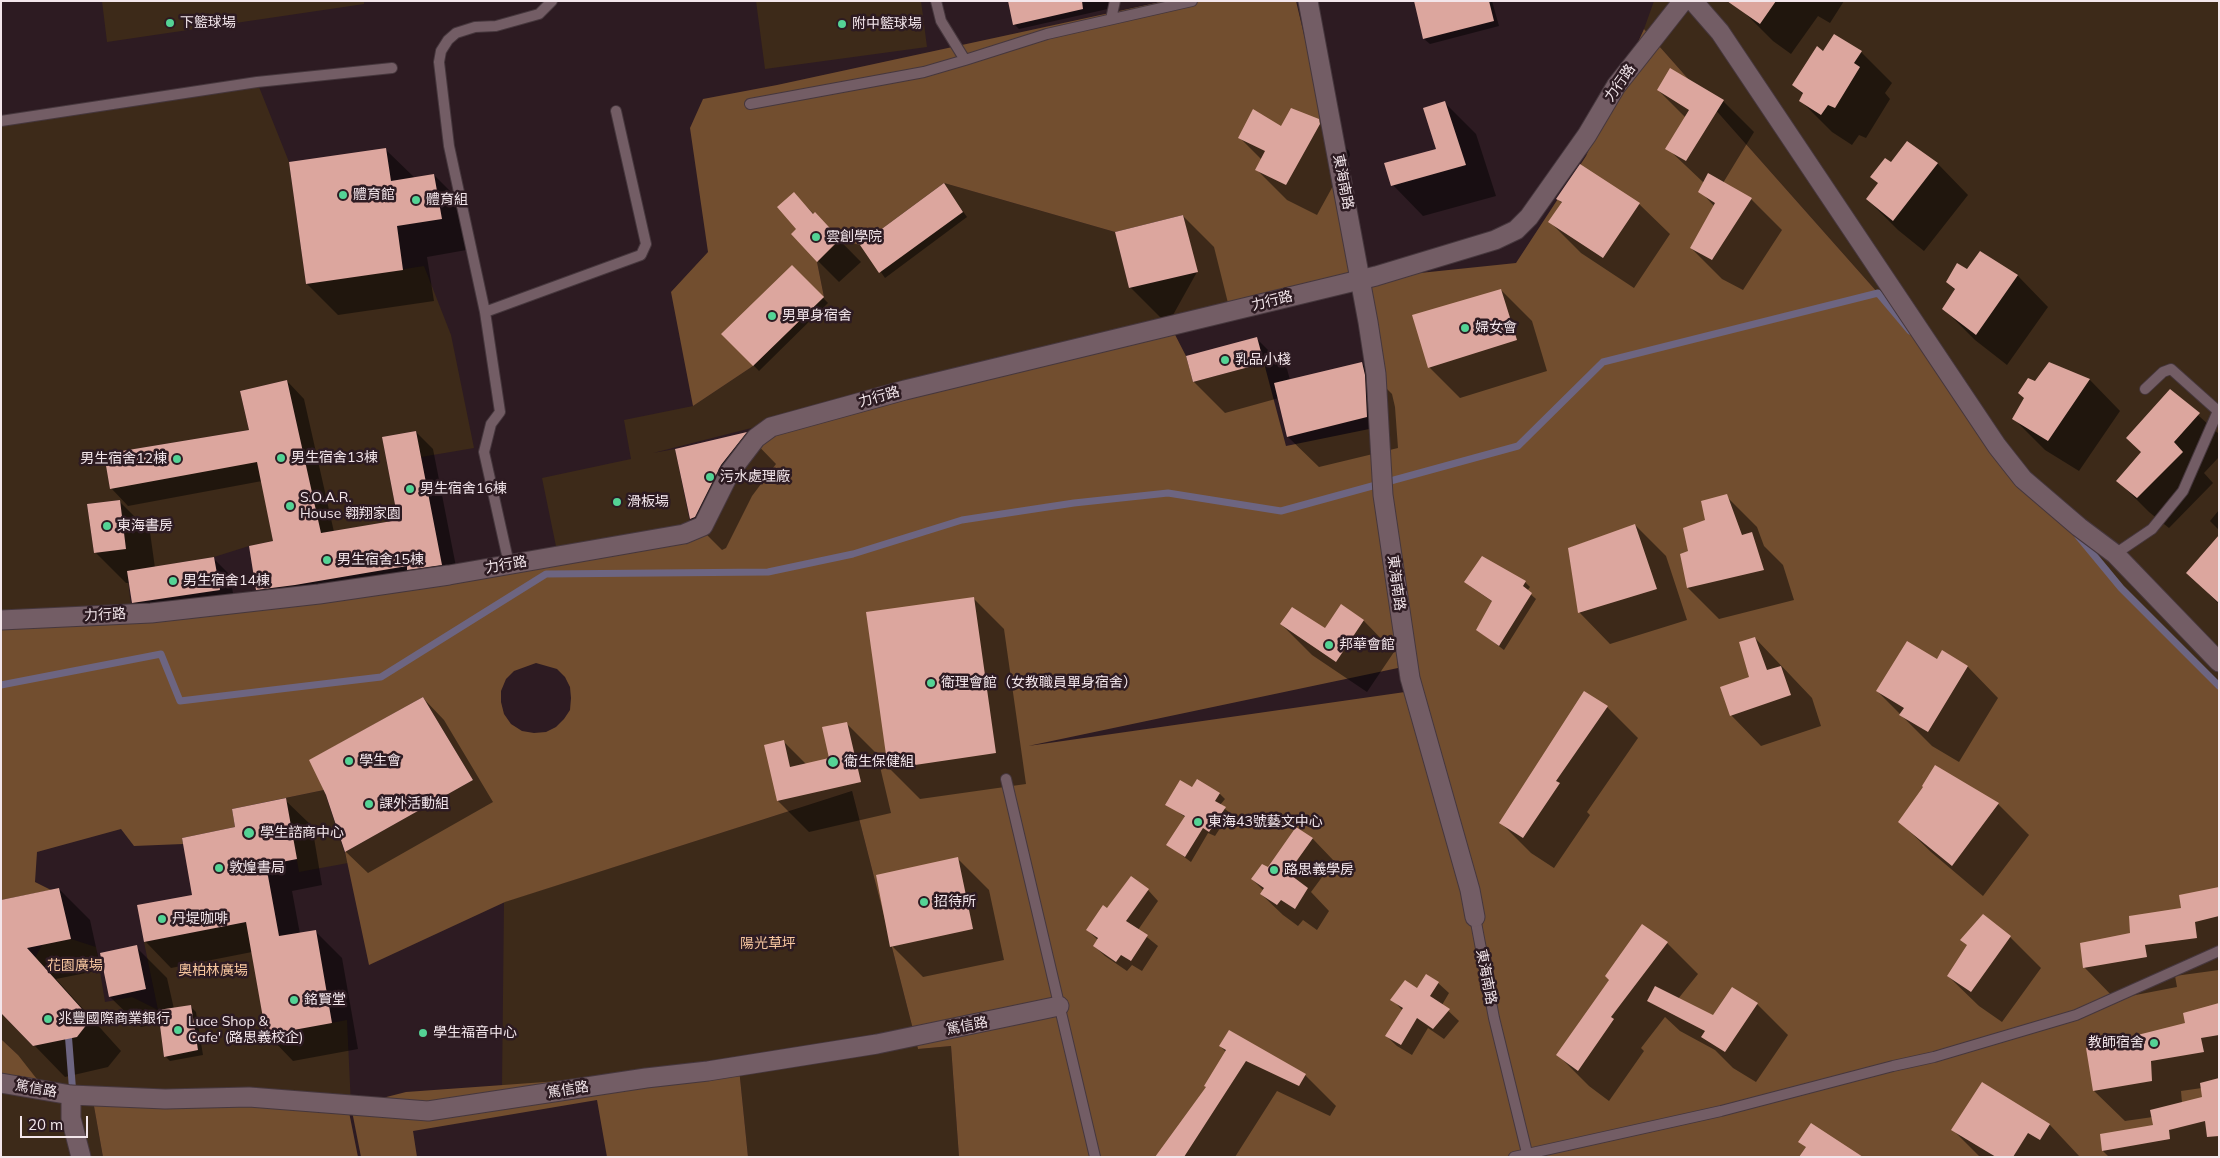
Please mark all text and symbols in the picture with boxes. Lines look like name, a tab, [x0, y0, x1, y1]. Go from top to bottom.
place label: 下籃球場	[180, 15, 236, 31]
place label: 附中籃球場	[852, 16, 922, 32]
marker: 下籃球場	[164, 17, 176, 29]
marker: 附中籃球場	[836, 18, 848, 30]
street label: 力行路	[1601, 61, 1639, 105]
street label: 東海南路	[1329, 153, 1357, 211]
place label: 體育館	[353, 187, 395, 203]
marker: 體育館	[337, 189, 349, 201]
place label: 體育組	[426, 192, 468, 208]
marker: 體育組	[410, 194, 422, 206]
place label: 雲創學院	[826, 229, 882, 245]
marker: 雲創學院	[810, 231, 822, 243]
street label: 力行路	[1250, 288, 1294, 314]
place label: 男單身宿舍	[782, 308, 852, 324]
marker: 男單身宿舍	[766, 310, 778, 322]
place label: 婦女會	[1475, 320, 1517, 336]
marker: 婦女會	[1459, 322, 1471, 334]
place label: 乳品小棧	[1235, 352, 1291, 368]
marker: 乳品小棧	[1219, 354, 1231, 366]
street label: 力行路	[856, 383, 902, 411]
place label: 男生宿舍13棟	[291, 450, 378, 466]
place label: 男生宿舍12棟	[80, 451, 167, 467]
marker: 男生宿舍13棟	[275, 452, 287, 464]
marker: 男生宿舍12棟	[171, 453, 183, 465]
place label: 污水處理廠	[720, 469, 790, 485]
marker: 污水處理廠	[704, 471, 716, 483]
place label: 男生宿舍16棟	[420, 481, 507, 497]
marker: 男生宿舍16棟	[404, 483, 416, 495]
place label: S.O.A.R. House 翱翔家園	[300, 490, 401, 522]
place label: 滑板場	[627, 494, 669, 510]
marker: 滑板場	[611, 496, 623, 508]
marker: S.O.A.R. House 翱翔家園	[284, 500, 296, 512]
place label: 東海書房	[117, 518, 173, 534]
marker: 東海書房	[101, 520, 113, 532]
place label: 男生宿舍15棟	[337, 552, 424, 568]
street label: 力行路	[484, 553, 528, 577]
marker: 男生宿舍15棟	[321, 554, 333, 566]
street label: 東海南路	[1384, 554, 1408, 612]
place label: 男生宿舍14棟	[183, 573, 270, 589]
marker: 男生宿舍14棟	[167, 575, 179, 587]
street label: 力行路	[84, 606, 126, 624]
place label: 邦華會館	[1339, 637, 1395, 653]
marker: 邦華會館	[1323, 639, 1335, 651]
place label: 衛理會館（女教職員單身宿舍）	[941, 675, 1137, 691]
marker: 衛理會館（女教職員單身宿舍）	[925, 677, 937, 689]
place label: 學生會	[359, 753, 401, 769]
place label: 衛生保健組	[844, 754, 914, 770]
marker: 學生會	[343, 755, 355, 767]
marker: 衛生保健組	[826, 755, 840, 769]
place label: 課外活動組	[379, 796, 449, 812]
marker: 課外活動組	[363, 798, 375, 810]
place label: 東海43號藝文中心	[1208, 814, 1323, 830]
marker: 東海43號藝文中心	[1192, 816, 1204, 828]
place label: 學生諮商中心	[260, 825, 344, 841]
marker: 學生諮商中心	[242, 826, 256, 840]
place label: 敦煌書局	[229, 860, 285, 876]
marker: 敦煌書局	[213, 862, 225, 874]
place label: 路思義學房	[1284, 862, 1354, 878]
marker: 路思義學房	[1268, 864, 1280, 876]
place label: 招待所	[934, 894, 976, 910]
marker: 招待所	[918, 896, 930, 908]
place label: 丹堤咖啡	[172, 911, 228, 927]
marker: 丹堤咖啡	[156, 913, 168, 925]
park label: 陽光草坪	[740, 936, 796, 952]
street label: 東海南路	[1472, 948, 1500, 1006]
park label: 花園廣場	[47, 958, 103, 974]
park label: 奧柏林廣場	[178, 963, 248, 979]
place label: 銘賢堂	[304, 992, 346, 1008]
marker: 銘賢堂	[288, 994, 300, 1006]
place label: 兆豐國際商業銀行	[58, 1011, 170, 1027]
marker: 兆豐國際商業銀行	[42, 1013, 54, 1025]
place label: Luce Shop & Cafe' (路思義校企)	[188, 1014, 304, 1046]
street label: 篤信路	[945, 1014, 989, 1038]
marker: Luce Shop & Cafe' (路思義校企)	[172, 1024, 184, 1036]
place label: 學生福音中心	[433, 1025, 517, 1041]
marker: 學生福音中心	[417, 1027, 429, 1039]
place label: 教師宿舍	[2088, 1035, 2144, 1051]
marker: 教師宿舍	[2148, 1037, 2160, 1049]
street label: 篤信路	[14, 1077, 58, 1101]
street label: 篤信路	[546, 1078, 590, 1102]
scale bar	[22, 1106, 90, 1138]
text: 20 m	[28, 1115, 63, 1134]

